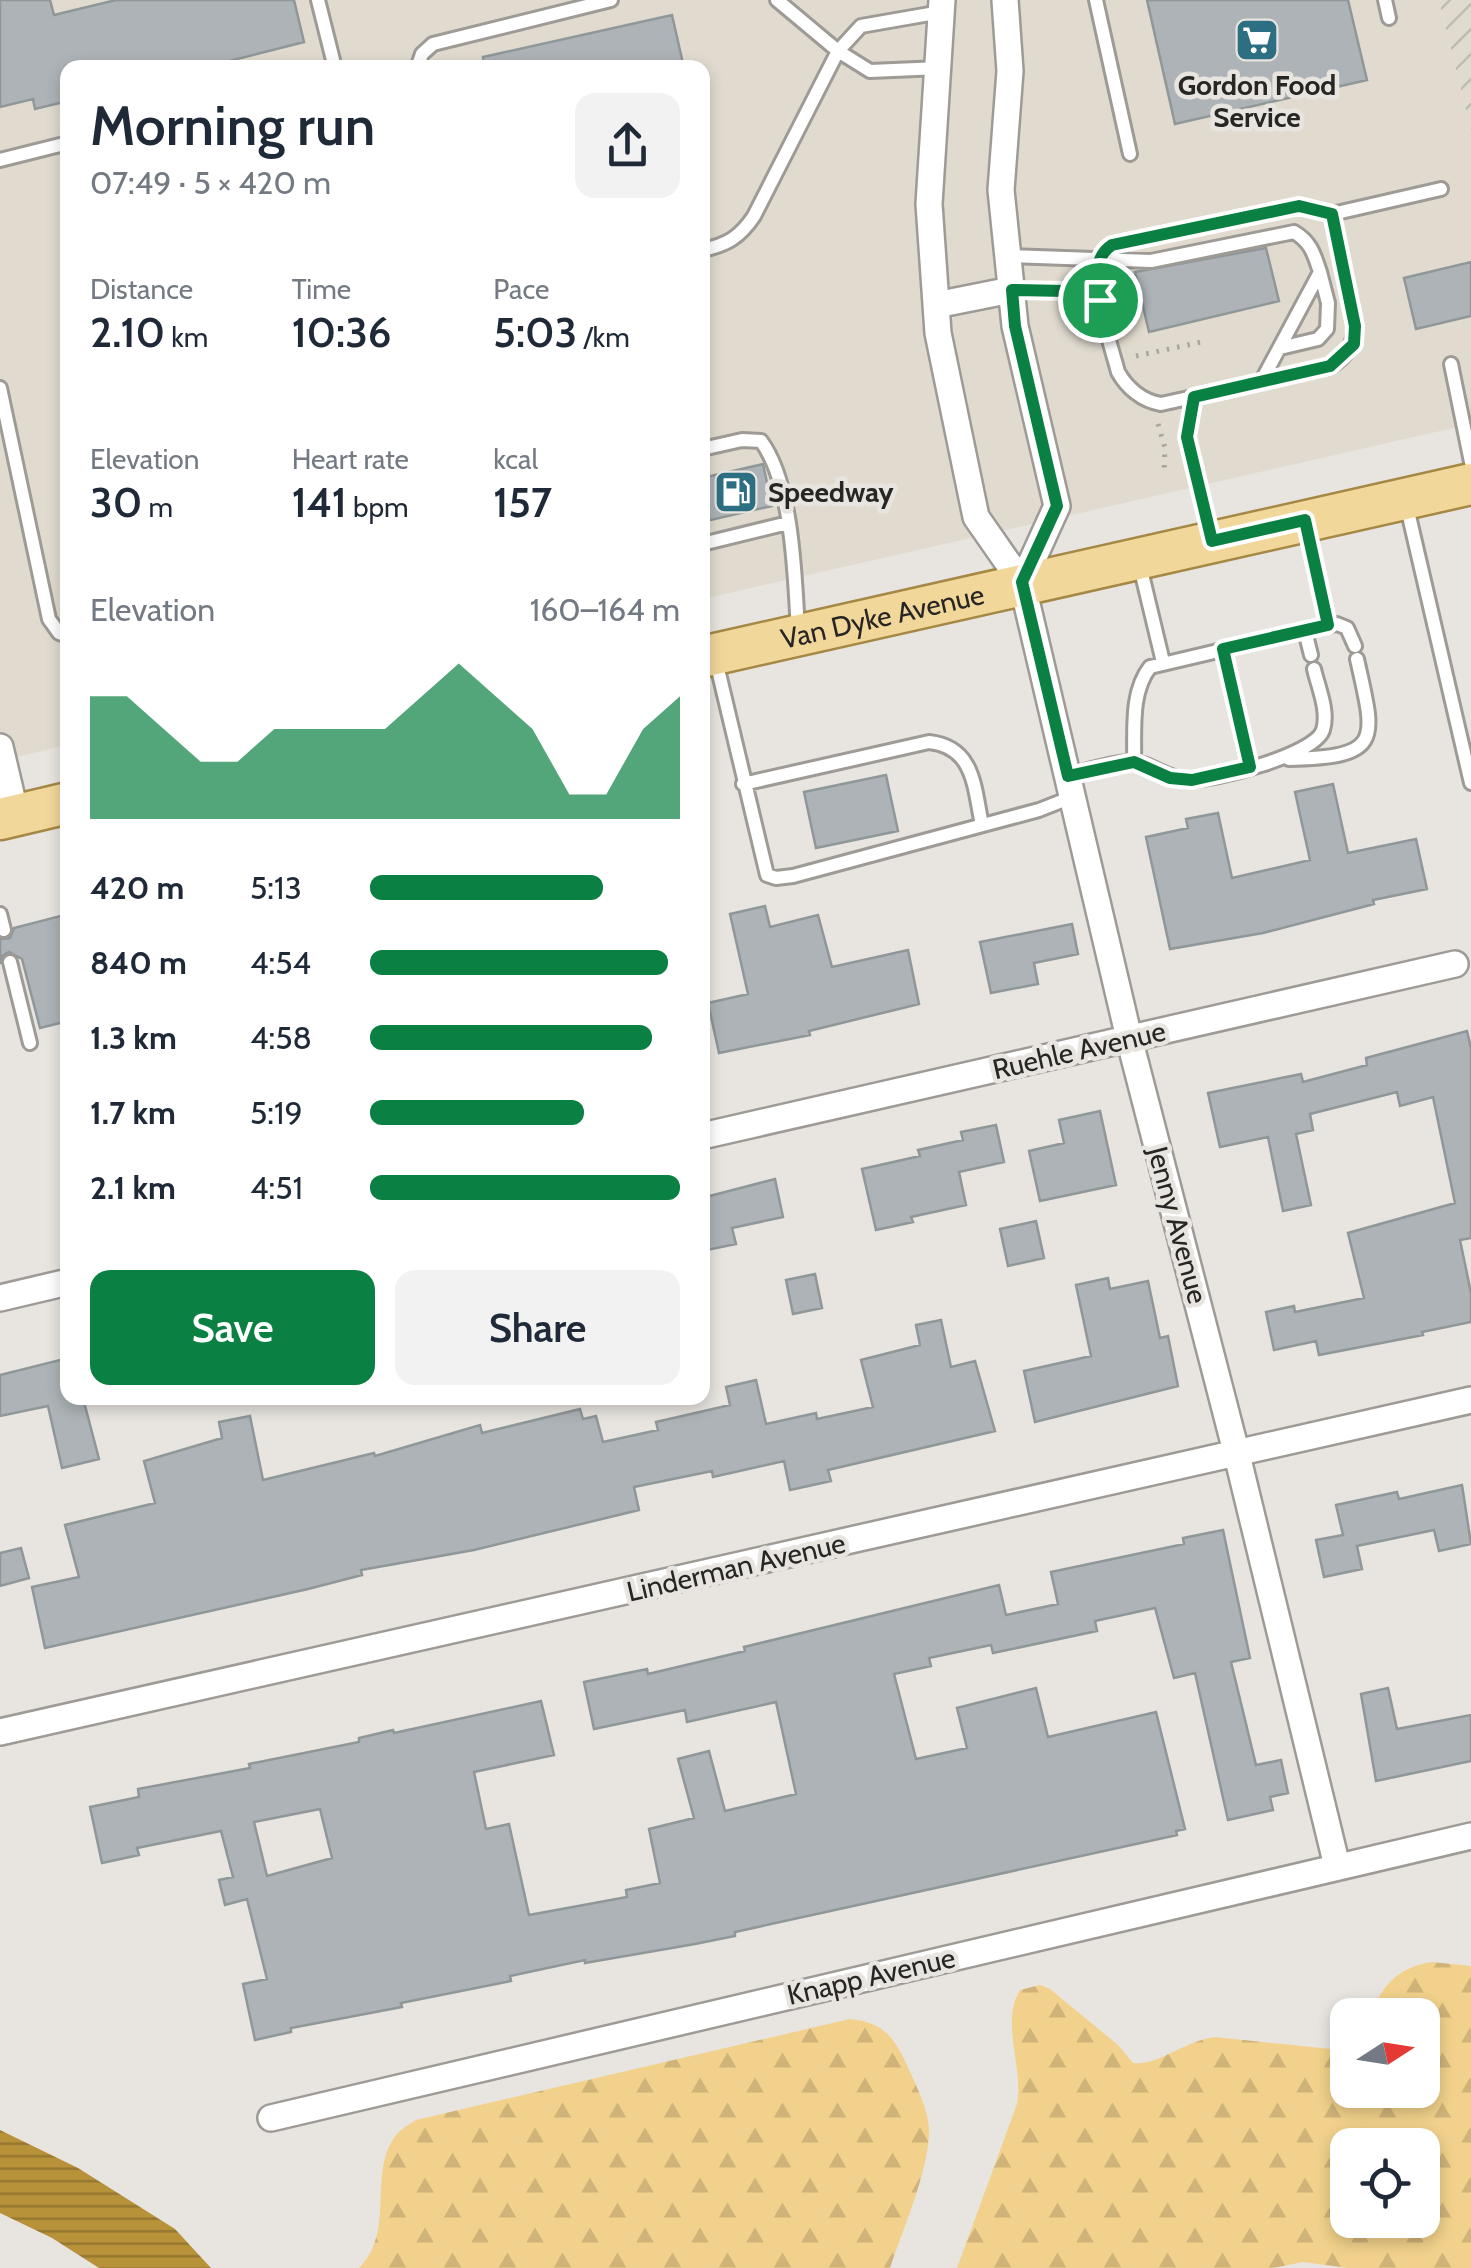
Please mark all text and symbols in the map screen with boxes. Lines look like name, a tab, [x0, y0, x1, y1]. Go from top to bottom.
supermarket icon: Gordon Food Service	[1234, 17, 1280, 63]
place label: Gordon Food Service	[1178, 68, 1336, 134]
text: Morning run	[90, 92, 375, 159]
button: share	[575, 93, 680, 198]
text: 07:49 · 5 × 420 m	[90, 163, 331, 202]
pin	[1058, 258, 1143, 343]
text: Distance	[90, 272, 193, 306]
text: Time	[292, 272, 351, 306]
text: Pace	[493, 272, 549, 306]
icon: arrive	[1073, 273, 1128, 328]
text: 2.10	[90, 306, 165, 358]
text: 10:36	[292, 306, 392, 358]
text: 5:03	[493, 306, 577, 358]
text: km	[165, 320, 208, 354]
text: /km	[577, 320, 630, 354]
text: Elevation	[90, 442, 199, 476]
text: Heart rate	[292, 442, 409, 476]
text: kcal	[493, 442, 538, 476]
fuel station icon: Speedway	[713, 469, 759, 515]
place label: Speedway	[768, 475, 894, 509]
text: 30	[90, 476, 142, 528]
text: 141	[292, 476, 347, 528]
text: 157	[493, 476, 552, 528]
text: m	[142, 490, 173, 524]
text: bpm	[347, 490, 409, 524]
street label: Van Dyke Avenue	[778, 577, 987, 656]
text: Elevation	[90, 590, 215, 629]
text: 160–164 m	[530, 590, 680, 629]
text: 420 m	[90, 868, 184, 907]
text: 5:13	[250, 868, 302, 907]
text: 840 m	[90, 943, 187, 982]
text: 4:54	[250, 943, 311, 982]
street label: Ruehle Avenue	[989, 1014, 1169, 1086]
text: 1.3 km	[90, 1018, 177, 1057]
text: 4:58	[250, 1018, 312, 1057]
text: 1.7 km	[90, 1093, 176, 1132]
text: 5:19	[250, 1093, 303, 1132]
street label: Jenny Avenue	[1140, 1142, 1215, 1307]
text: 2.1 km	[90, 1168, 176, 1207]
text: 4:51	[250, 1168, 303, 1207]
button: Save	[90, 1270, 375, 1385]
button: Share	[395, 1270, 680, 1385]
street label: Linderman Avenue	[623, 1525, 849, 1609]
street label: Knapp Avenue	[784, 1940, 958, 2012]
north arrow	[1330, 1998, 1440, 2108]
map controls	[1330, 1998, 1440, 2238]
button: locate	[1330, 2128, 1440, 2238]

